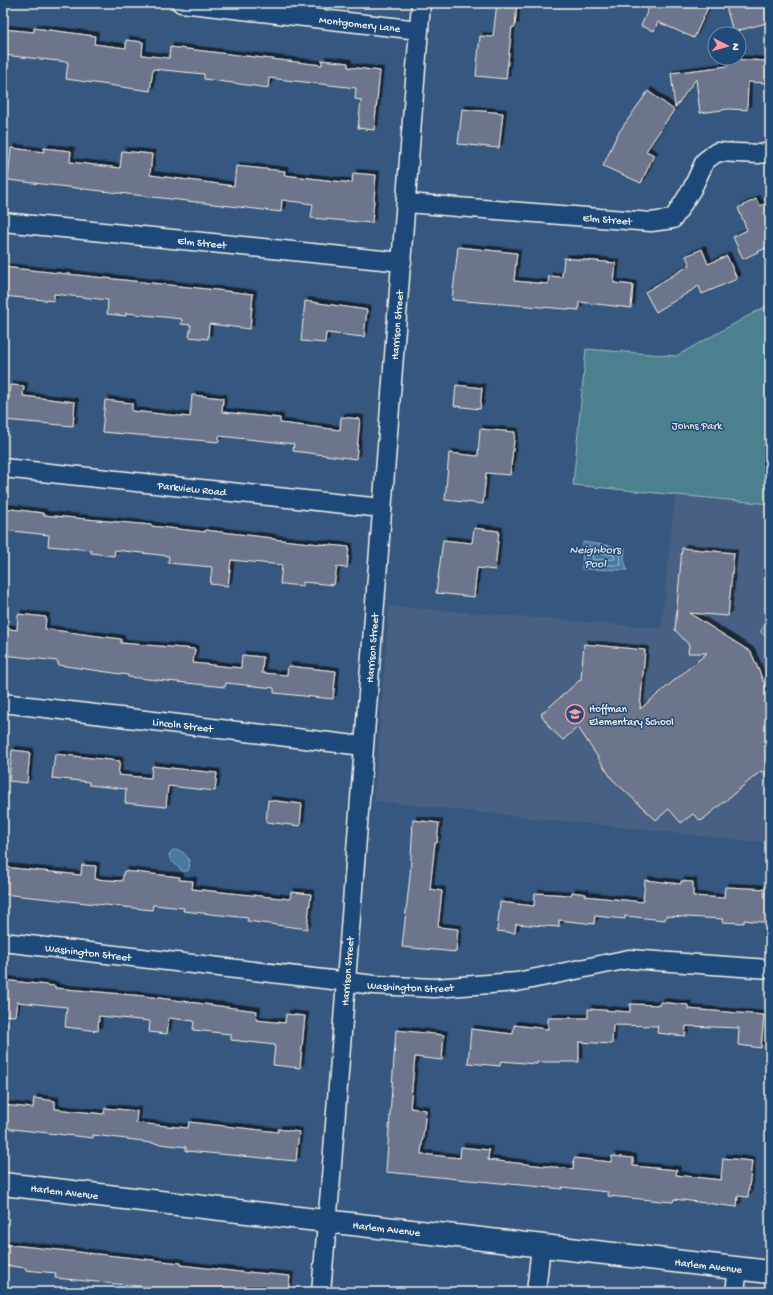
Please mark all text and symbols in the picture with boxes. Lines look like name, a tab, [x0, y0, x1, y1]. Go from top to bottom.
street label: Montgomery Lane	[318, 15, 401, 36]
north arrow	[707, 26, 747, 66]
text: N	[729, 43, 741, 51]
street label: Elm Street	[582, 213, 634, 229]
street label: Elm Street	[177, 236, 228, 253]
street label: Harrison Street	[390, 288, 407, 360]
park label: Johns Park	[672, 421, 723, 433]
street label: Parkview Road	[156, 480, 228, 500]
water label: Neighbors Pool	[569, 544, 622, 572]
street label: Harrison Street	[365, 611, 382, 683]
school or university icon: Hoffman Elementary School	[564, 703, 586, 725]
place label: Hoffman Elementary School	[589, 703, 674, 729]
street label: Lincoln Street	[152, 717, 215, 736]
street label: Harrison Street	[340, 935, 358, 1006]
street label: Washington Street	[44, 943, 133, 965]
street label: Washington Street	[366, 980, 456, 996]
street label: Harlem Avenue	[30, 1183, 99, 1203]
street label: Harlem Avenue	[352, 1220, 421, 1240]
street label: Harlem Avenue	[674, 1257, 743, 1277]

